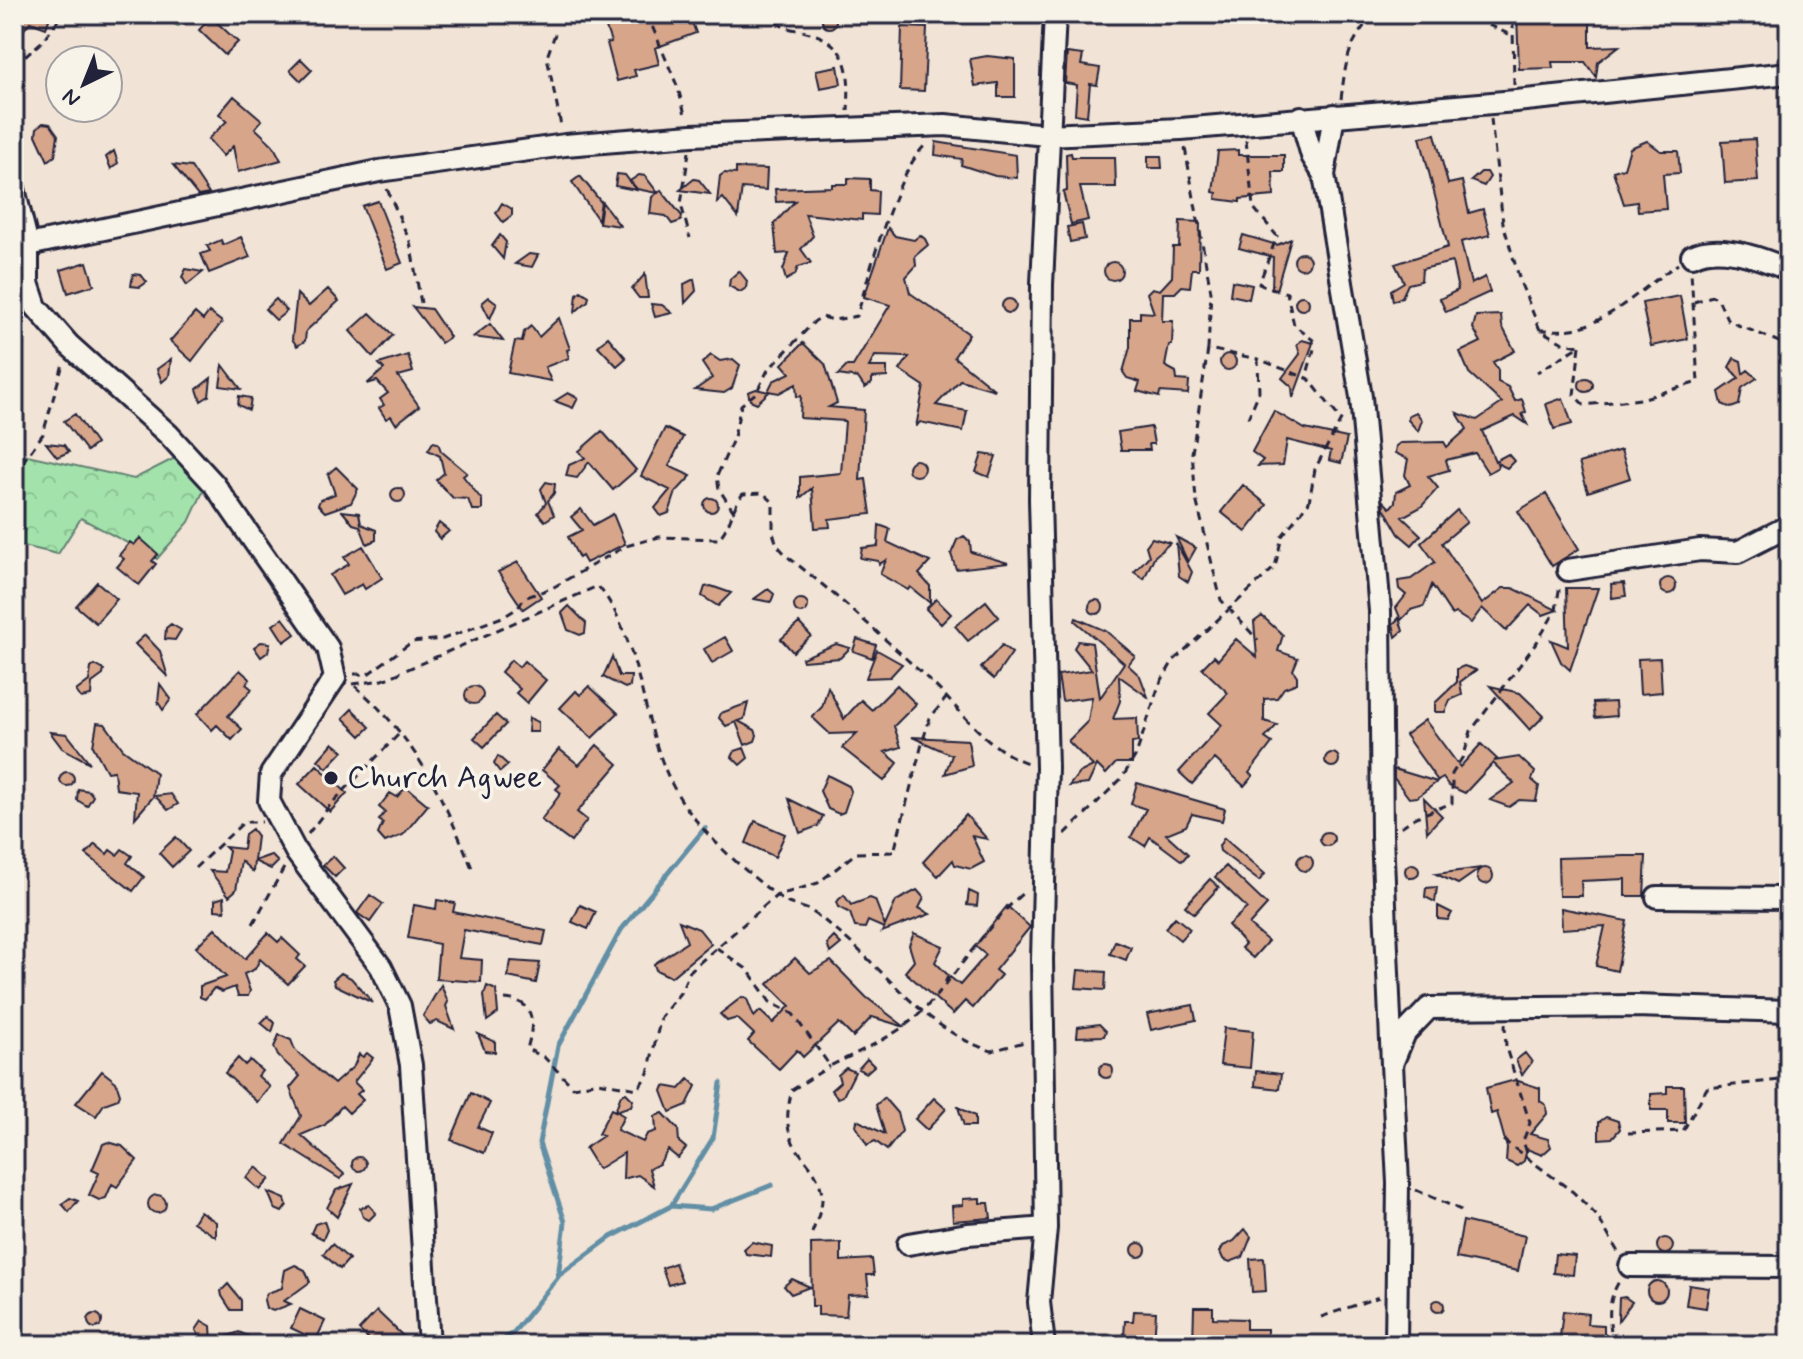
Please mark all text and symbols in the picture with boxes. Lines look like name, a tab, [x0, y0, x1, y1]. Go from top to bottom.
north arrow	[44, 44, 124, 124]
text: N	[57, 82, 87, 112]
place label: Church Agwee	[347, 757, 542, 799]
marker: Church Agwee	[322, 769, 340, 787]

